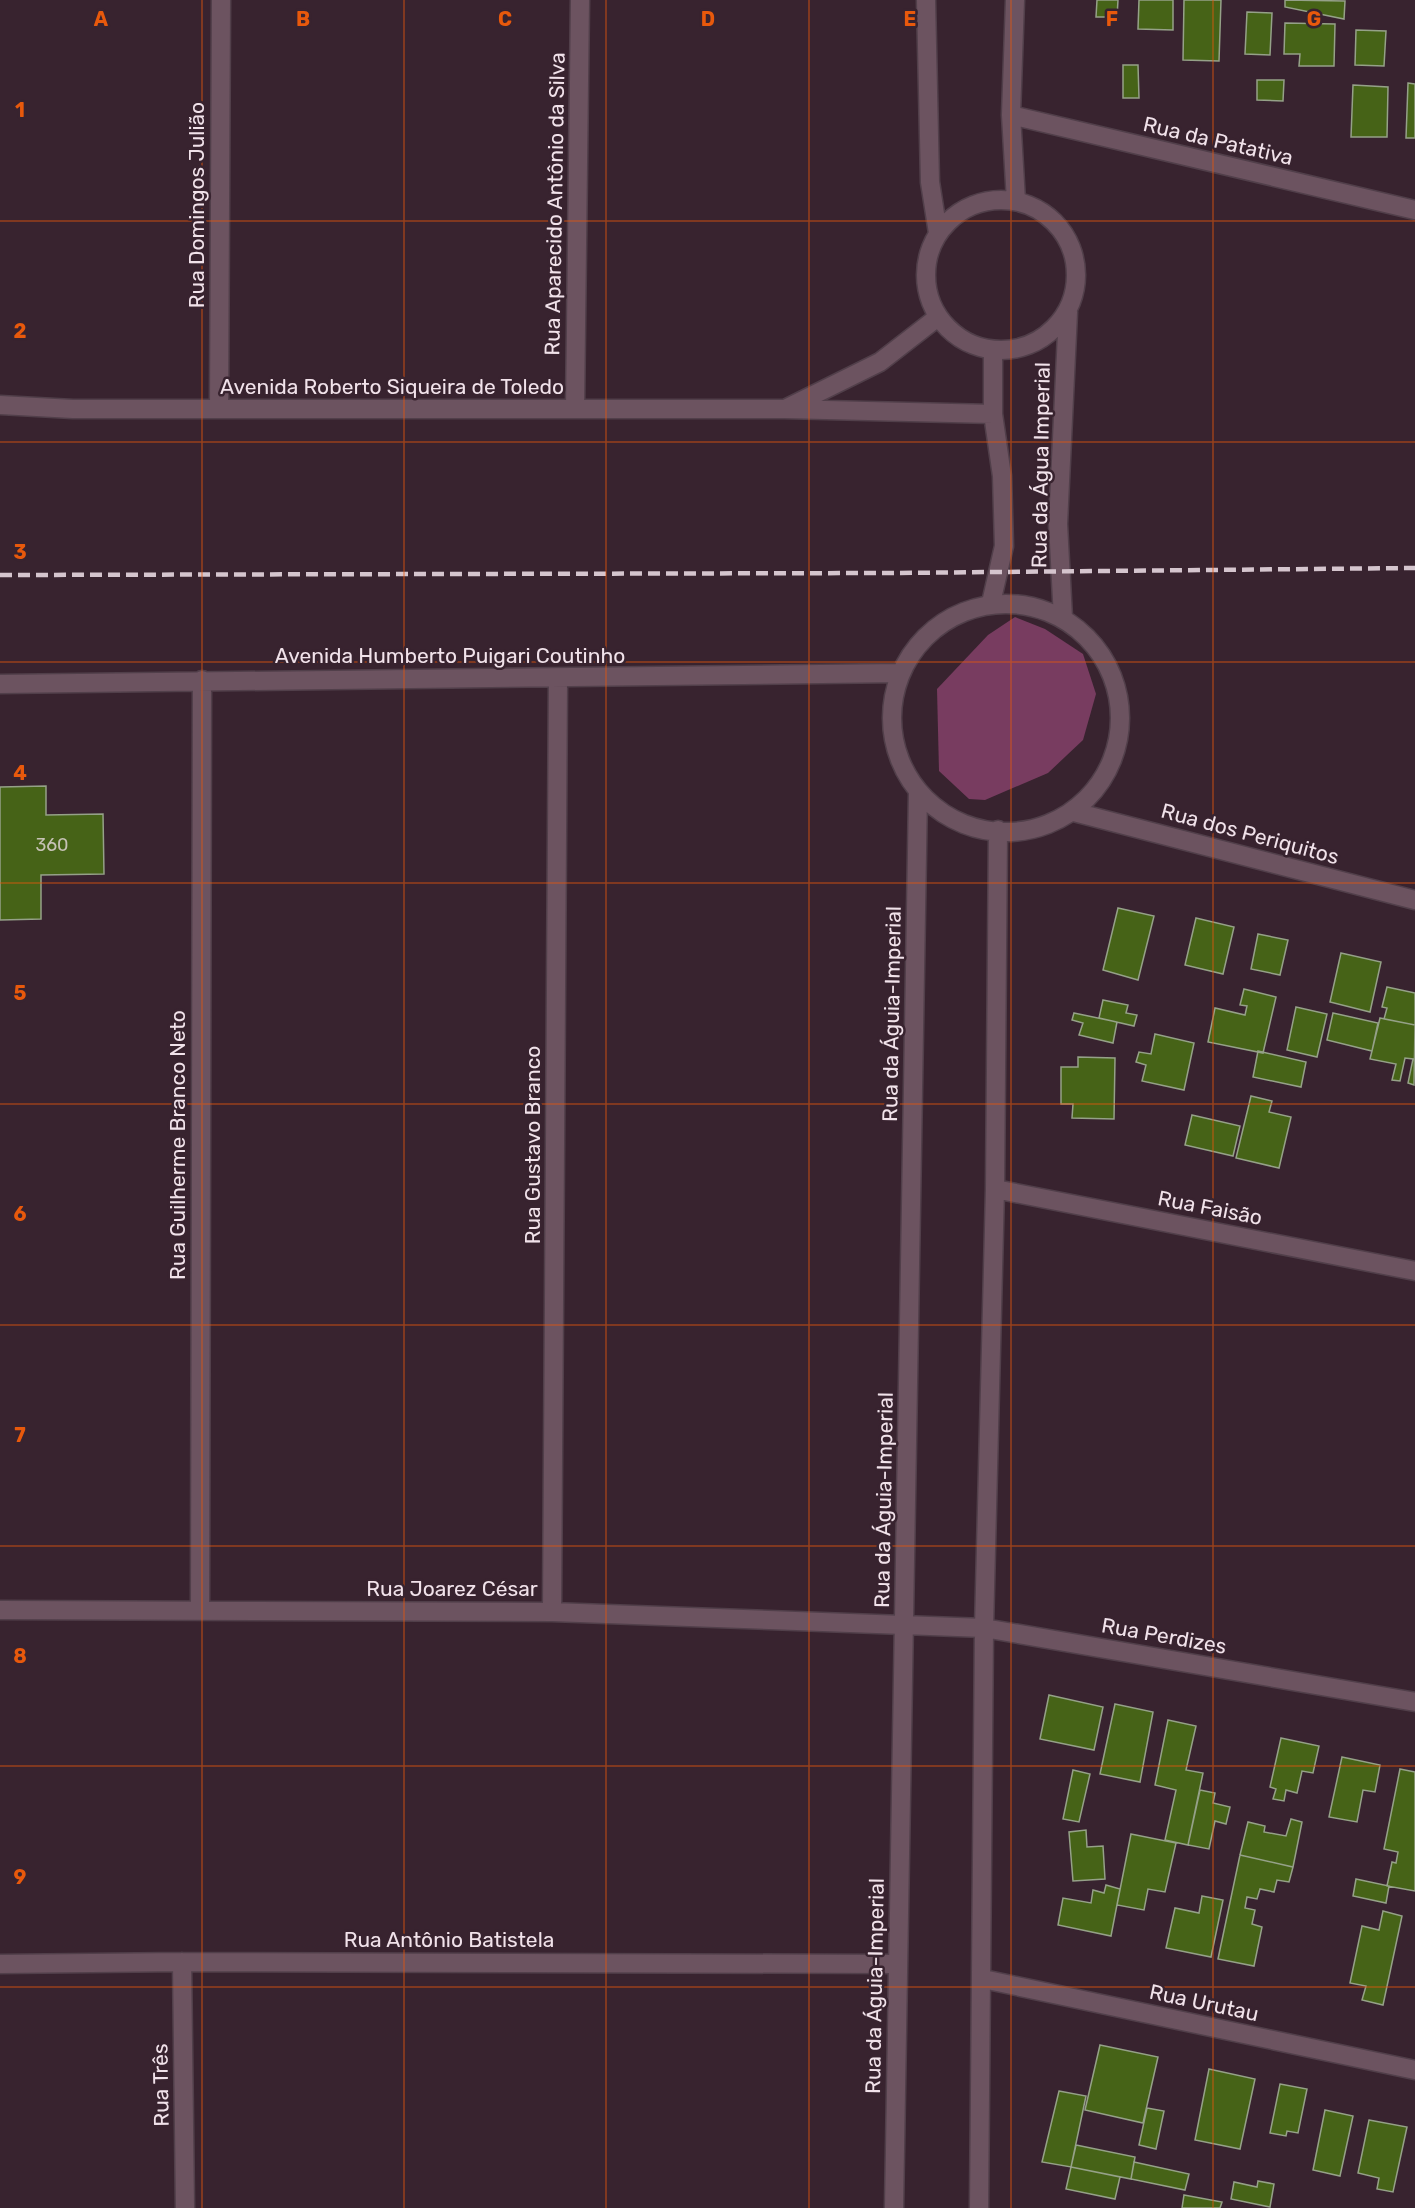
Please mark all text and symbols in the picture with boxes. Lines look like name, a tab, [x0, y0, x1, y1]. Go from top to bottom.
text: A	[94, 7, 109, 31]
text: B	[296, 7, 310, 31]
text: C	[498, 7, 512, 31]
text: D	[701, 7, 715, 31]
text: E	[904, 7, 916, 31]
text: F	[1106, 7, 1118, 31]
text: G	[1307, 7, 1321, 31]
street label: Rua Aparecido Antônio da Silva	[539, 52, 570, 356]
text: 1	[15, 98, 25, 122]
street label: Rua Domingos Julião	[184, 102, 209, 308]
street label: Rua da Patativa	[1141, 111, 1295, 170]
text: 2	[14, 319, 27, 343]
street label: Rua da Água Imperial	[1026, 362, 1055, 568]
street label: Avenida Roberto Siqueira de Toledo	[220, 374, 564, 399]
text: 3	[13, 540, 27, 564]
street label: Avenida Humberto Puigari Coutinho	[275, 643, 625, 668]
text: 4	[13, 761, 27, 785]
street label: Rua dos Periquitos	[1159, 798, 1342, 869]
house number: 360	[35, 834, 69, 856]
street label: Rua da Águia-Imperial	[877, 906, 906, 1122]
text: 5	[14, 981, 27, 1005]
street label: Rua Guilherme Branco Neto	[165, 1010, 190, 1280]
street label: Rua Gustavo Branco	[520, 1046, 545, 1244]
street label: Rua Faisão	[1156, 1185, 1264, 1230]
text: 6	[13, 1202, 27, 1226]
street label: Rua da Águia-Imperial	[869, 1392, 898, 1608]
text: 7	[14, 1423, 26, 1447]
street label: Rua Joarez César	[366, 1576, 538, 1601]
street label: Rua Perdizes	[1100, 1612, 1229, 1659]
text: 8	[13, 1644, 27, 1668]
text: 9	[14, 1865, 27, 1889]
street label: Rua da Águia-Imperial	[860, 1878, 889, 2094]
street label: Rua Antônio Batistela	[344, 1927, 554, 1952]
street label: Rua Urutau	[1147, 1979, 1261, 2026]
street label: Rua Três	[147, 2043, 174, 2127]

